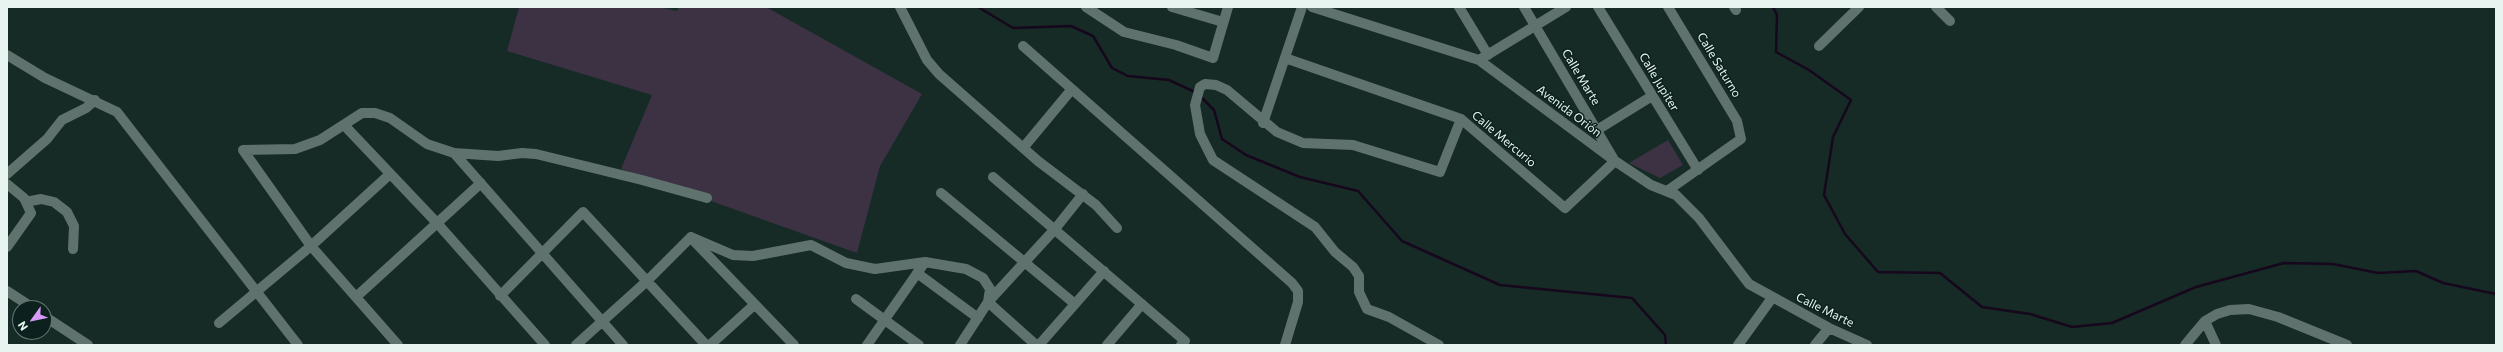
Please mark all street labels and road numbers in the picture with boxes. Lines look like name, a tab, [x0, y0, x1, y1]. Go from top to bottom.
street label: Calle Saturno	[1694, 30, 1744, 100]
street label: Calle Marte	[1559, 46, 1603, 108]
street label: Calle Jupiter	[1636, 50, 1682, 114]
street label: Avenida Orión	[1534, 82, 1604, 140]
street label: Calle Mercurio	[1469, 108, 1539, 170]
street label: Calle Marte	[1794, 290, 1856, 330]

